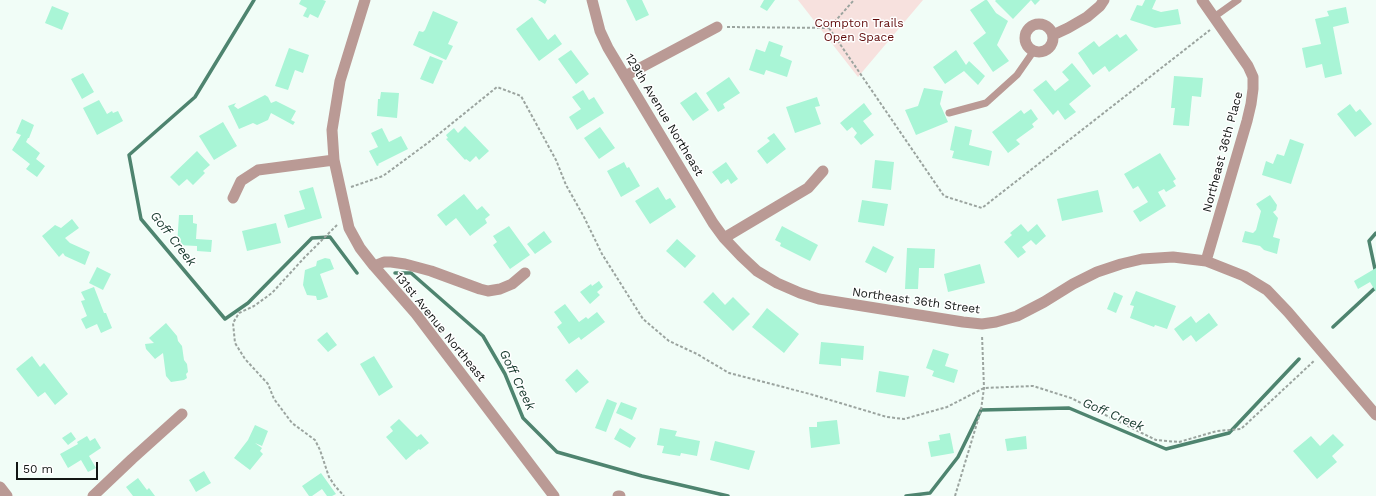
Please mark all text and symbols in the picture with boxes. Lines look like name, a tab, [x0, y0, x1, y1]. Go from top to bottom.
park label: Compton Trails Open Space	[814, 16, 904, 44]
street label: 129th Avenue Northeast	[622, 51, 706, 179]
street label: Northeast 36th Place	[1200, 90, 1246, 214]
water label: Goff Creek	[147, 208, 199, 270]
street label: 131st Avenue Northeast	[392, 270, 488, 384]
street label: Northeast 36th Street	[851, 285, 981, 317]
water label: Goff Creek	[496, 347, 538, 413]
water label: Goff Creek	[1080, 395, 1146, 435]
scale bar	[18, 454, 100, 480]
text: 50 m	[23, 462, 53, 476]

